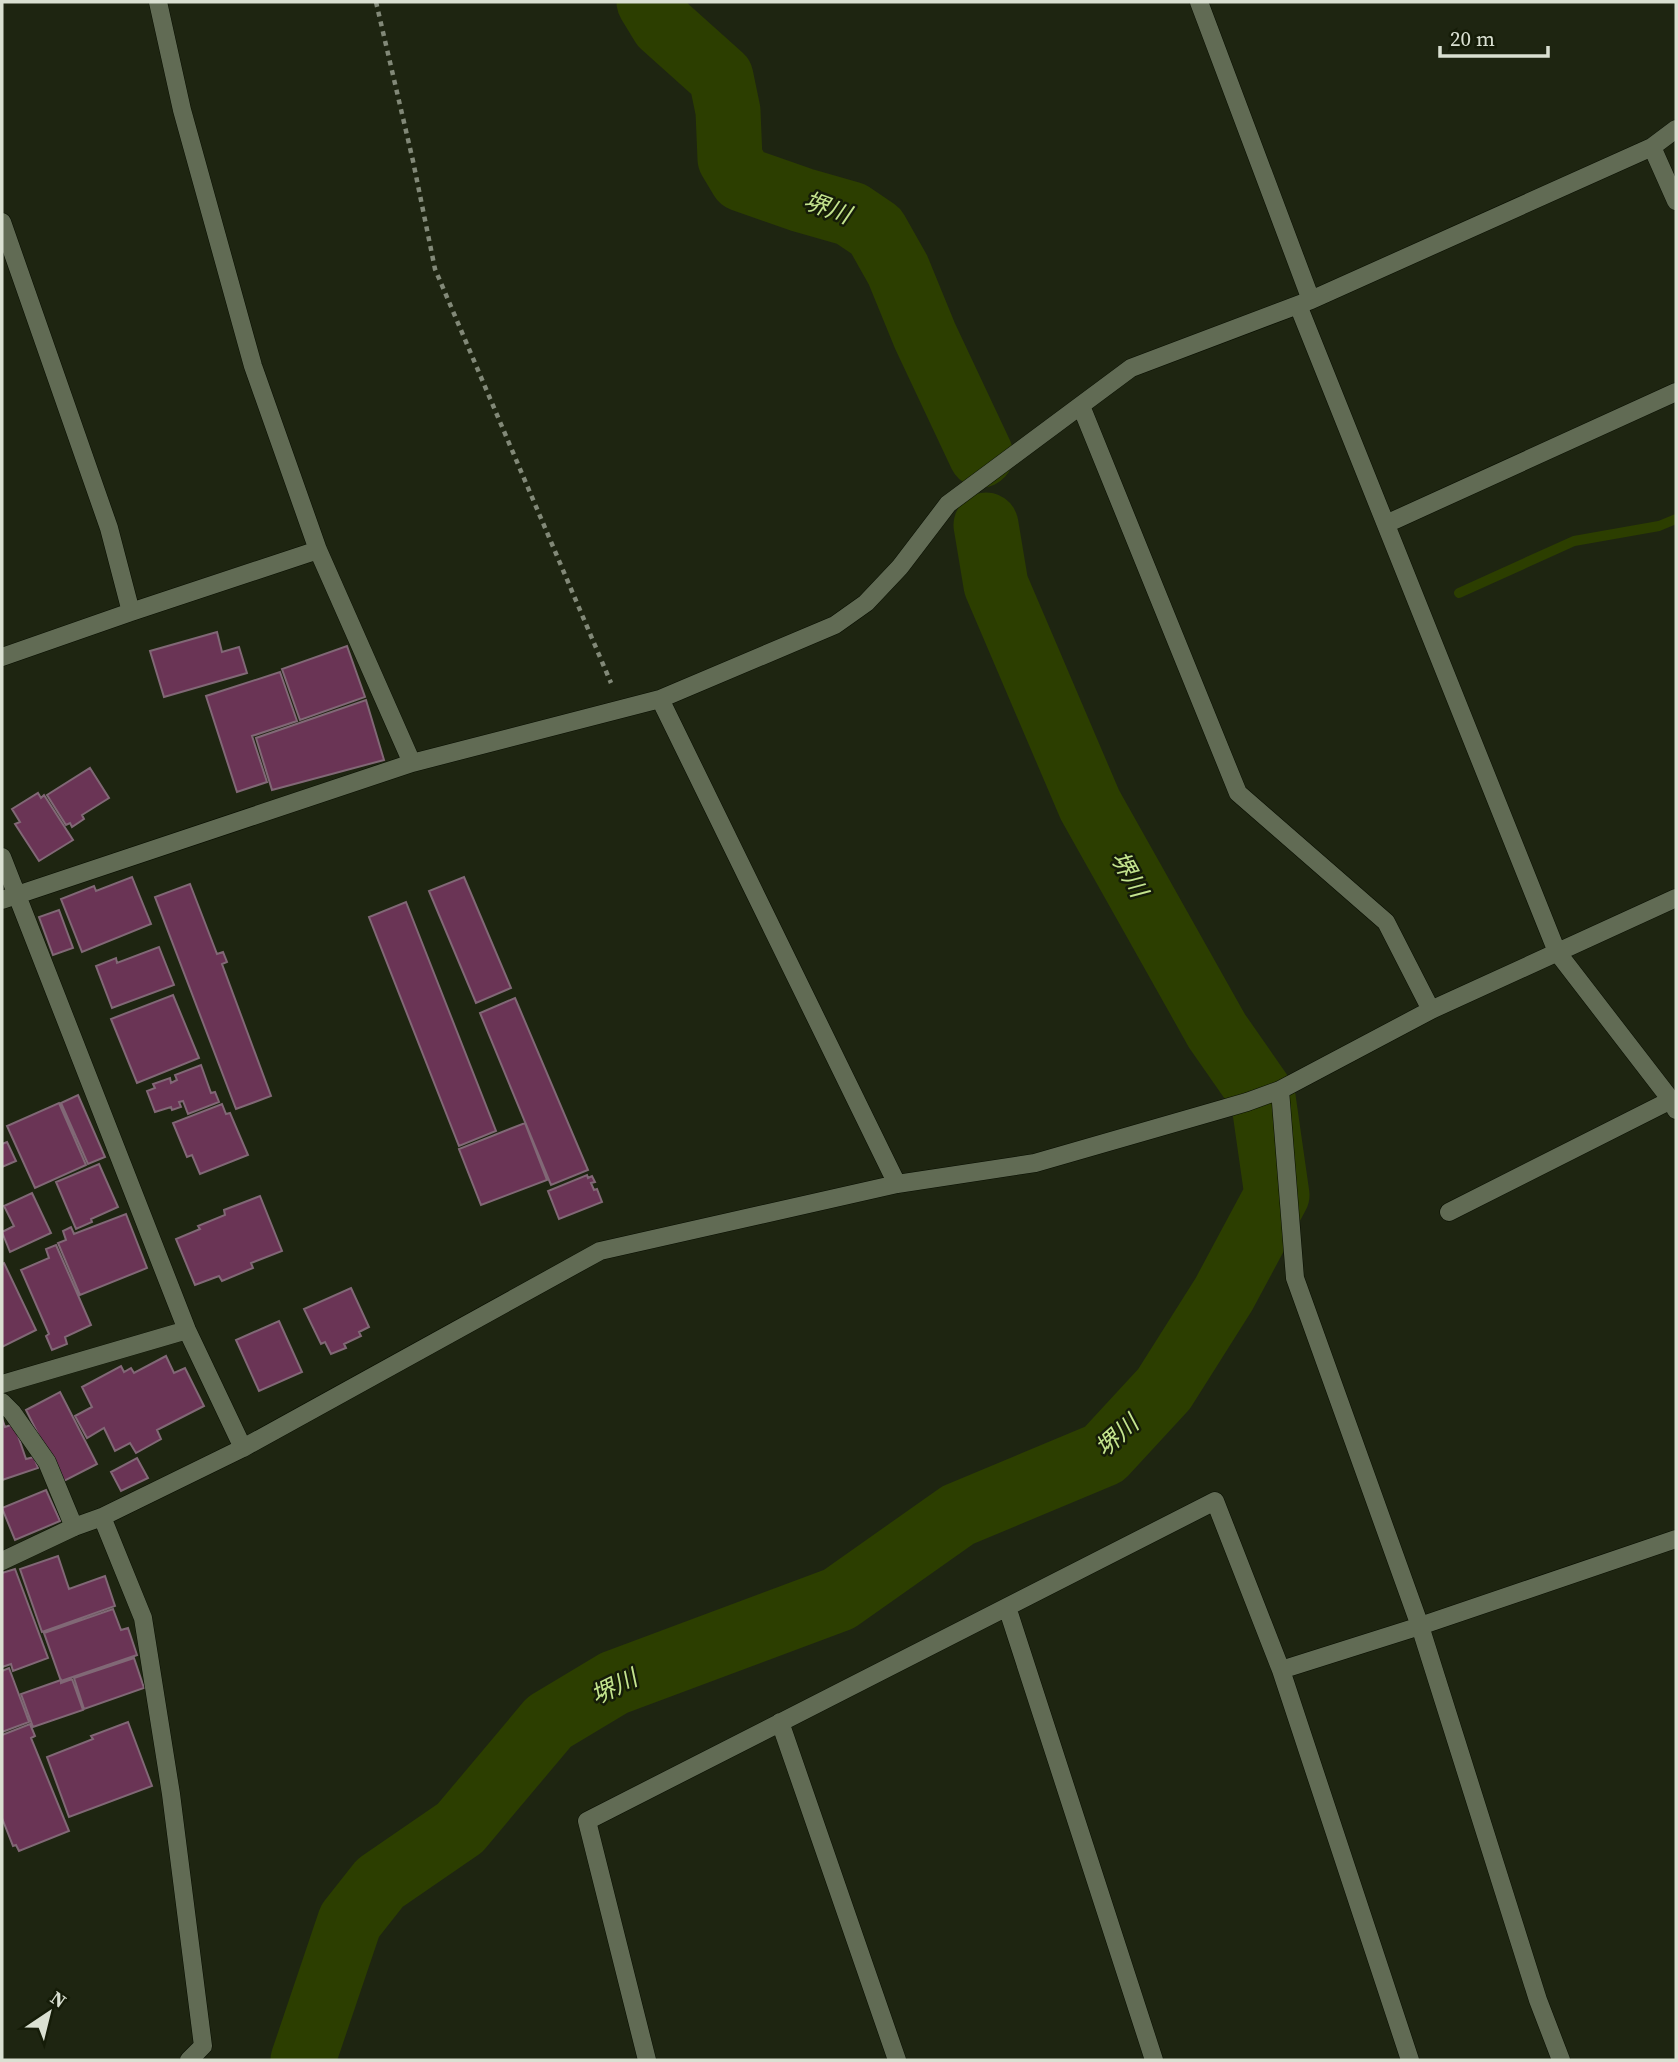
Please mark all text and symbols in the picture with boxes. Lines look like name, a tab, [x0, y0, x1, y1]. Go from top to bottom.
scale bar	[1440, 14, 1548, 58]
text: 20 m	[1450, 24, 1495, 53]
water label: 堺川	[799, 184, 858, 232]
water label: 堺川	[1103, 845, 1157, 905]
water label: 堺川	[1088, 1405, 1148, 1464]
water label: 堺川	[585, 1660, 645, 1712]
north arrow	[14, 1978, 84, 2048]
text: N	[46, 1984, 72, 2014]

